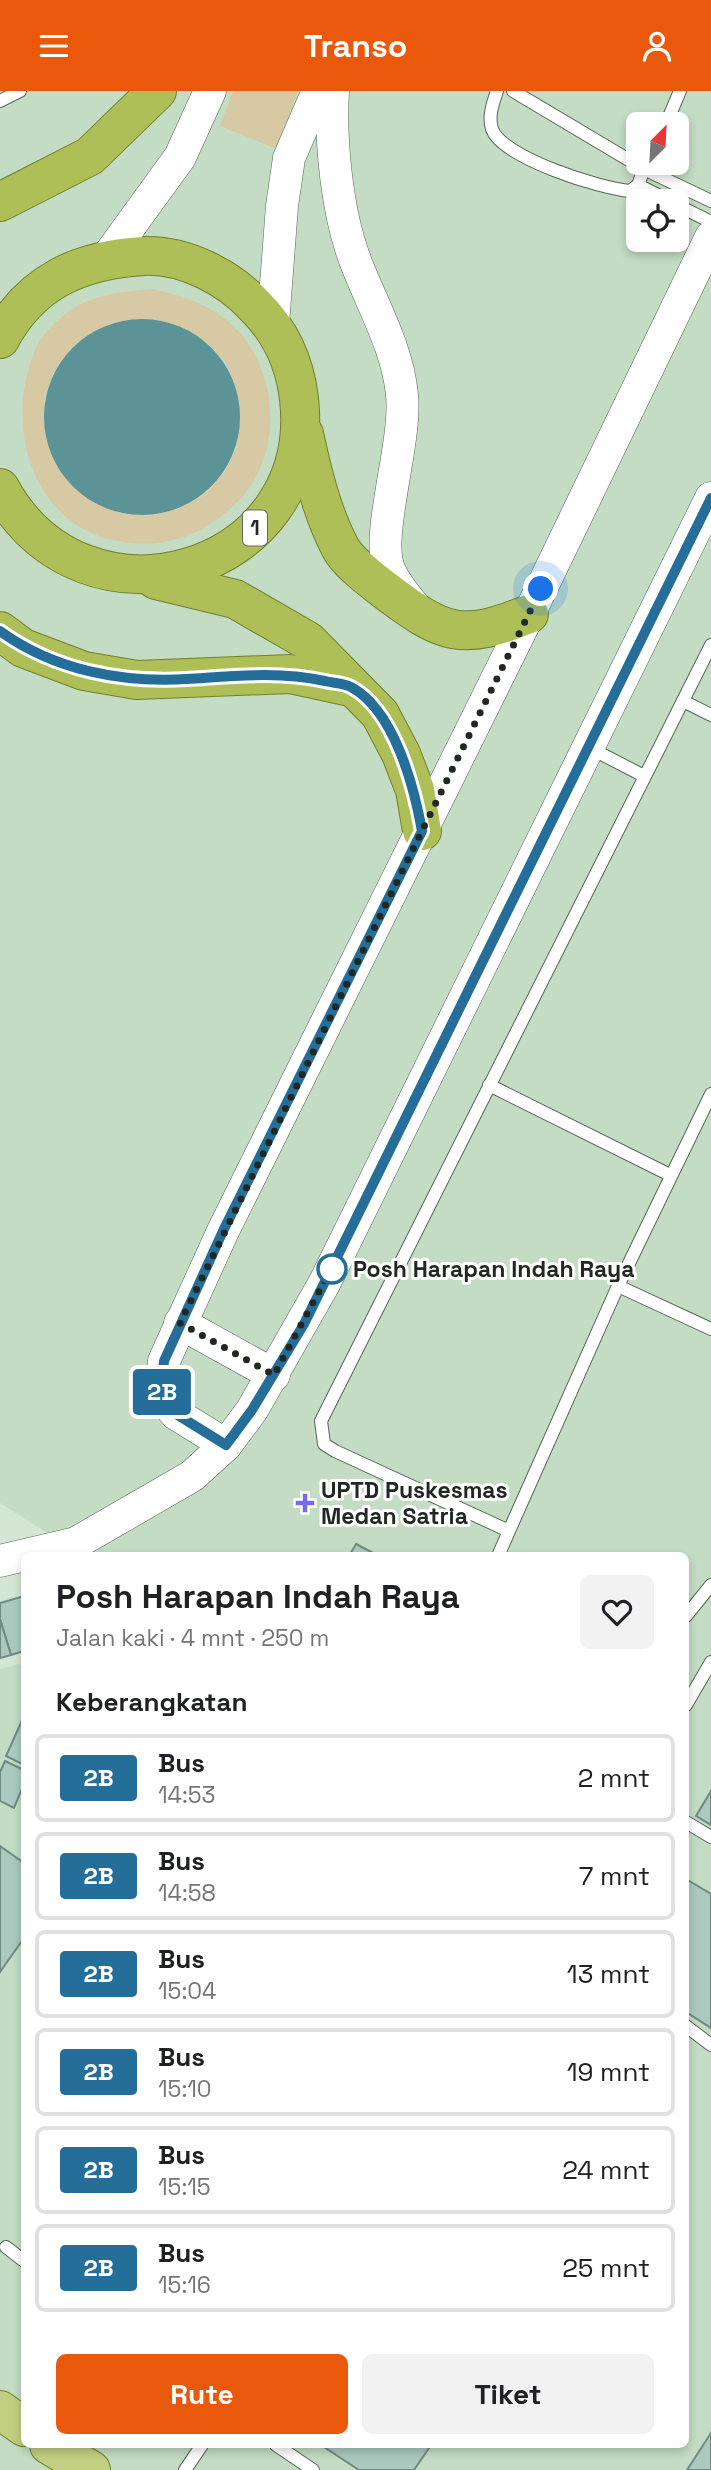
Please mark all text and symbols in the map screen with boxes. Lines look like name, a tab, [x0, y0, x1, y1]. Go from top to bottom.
text: Transo	[304, 26, 407, 66]
icon: menu	[35, 27, 73, 65]
icon: person	[638, 27, 676, 65]
north arrow	[626, 112, 690, 175]
map controls	[626, 112, 689, 252]
button: locate	[626, 189, 689, 252]
road number: 1	[243, 511, 267, 545]
your location	[523, 571, 558, 606]
marker: Posh Harapan Indah Raya	[317, 1254, 347, 1284]
place label: Posh Harapan Indah Raya	[353, 1254, 634, 1284]
line badge: 2B	[130, 1369, 194, 1415]
text: 2B	[147, 1376, 177, 1407]
place label: UPTD Puskesmas Medan Satria	[321, 1475, 508, 1531]
marker: UPTD Puskesmas Medan Satria	[295, 1493, 315, 1513]
button: heart	[580, 1575, 654, 1649]
text: Posh Harapan Indah Raya	[56, 1576, 460, 1618]
text: Jalan kaki · 4 mnt · 250 m	[56, 1623, 329, 1653]
text: Keberangkatan	[56, 1685, 248, 1719]
text: Bus	[158, 1746, 205, 1780]
text: 2 mnt	[578, 1761, 650, 1795]
text: 2B	[83, 1762, 114, 1793]
text: 14:53	[158, 1780, 215, 1810]
text: Bus	[158, 1844, 205, 1878]
text: 7 mnt	[579, 1859, 650, 1893]
text: 2B	[83, 1860, 114, 1891]
text: 14:58	[158, 1878, 216, 1908]
text: Bus	[158, 1942, 205, 1976]
text: 13 mnt	[567, 1957, 650, 1991]
text: 2B	[83, 1958, 114, 1989]
text: 15:04	[158, 1976, 216, 2006]
text: Bus	[158, 2040, 205, 2074]
text: 19 mnt	[567, 2055, 650, 2089]
text: 2B	[83, 2056, 114, 2087]
text: 15:10	[158, 2074, 212, 2104]
text: Bus	[158, 2138, 205, 2172]
text: 24 mnt	[562, 2153, 650, 2187]
text: 2B	[83, 2154, 114, 2185]
text: 15:15	[158, 2172, 211, 2202]
text: Bus	[158, 2236, 205, 2270]
text: 25 mnt	[562, 2251, 650, 2285]
text: 2B	[83, 2252, 114, 2283]
text: 15:16	[158, 2270, 211, 2300]
button: Rute	[56, 2354, 348, 2434]
button: Tiket	[362, 2354, 654, 2434]

